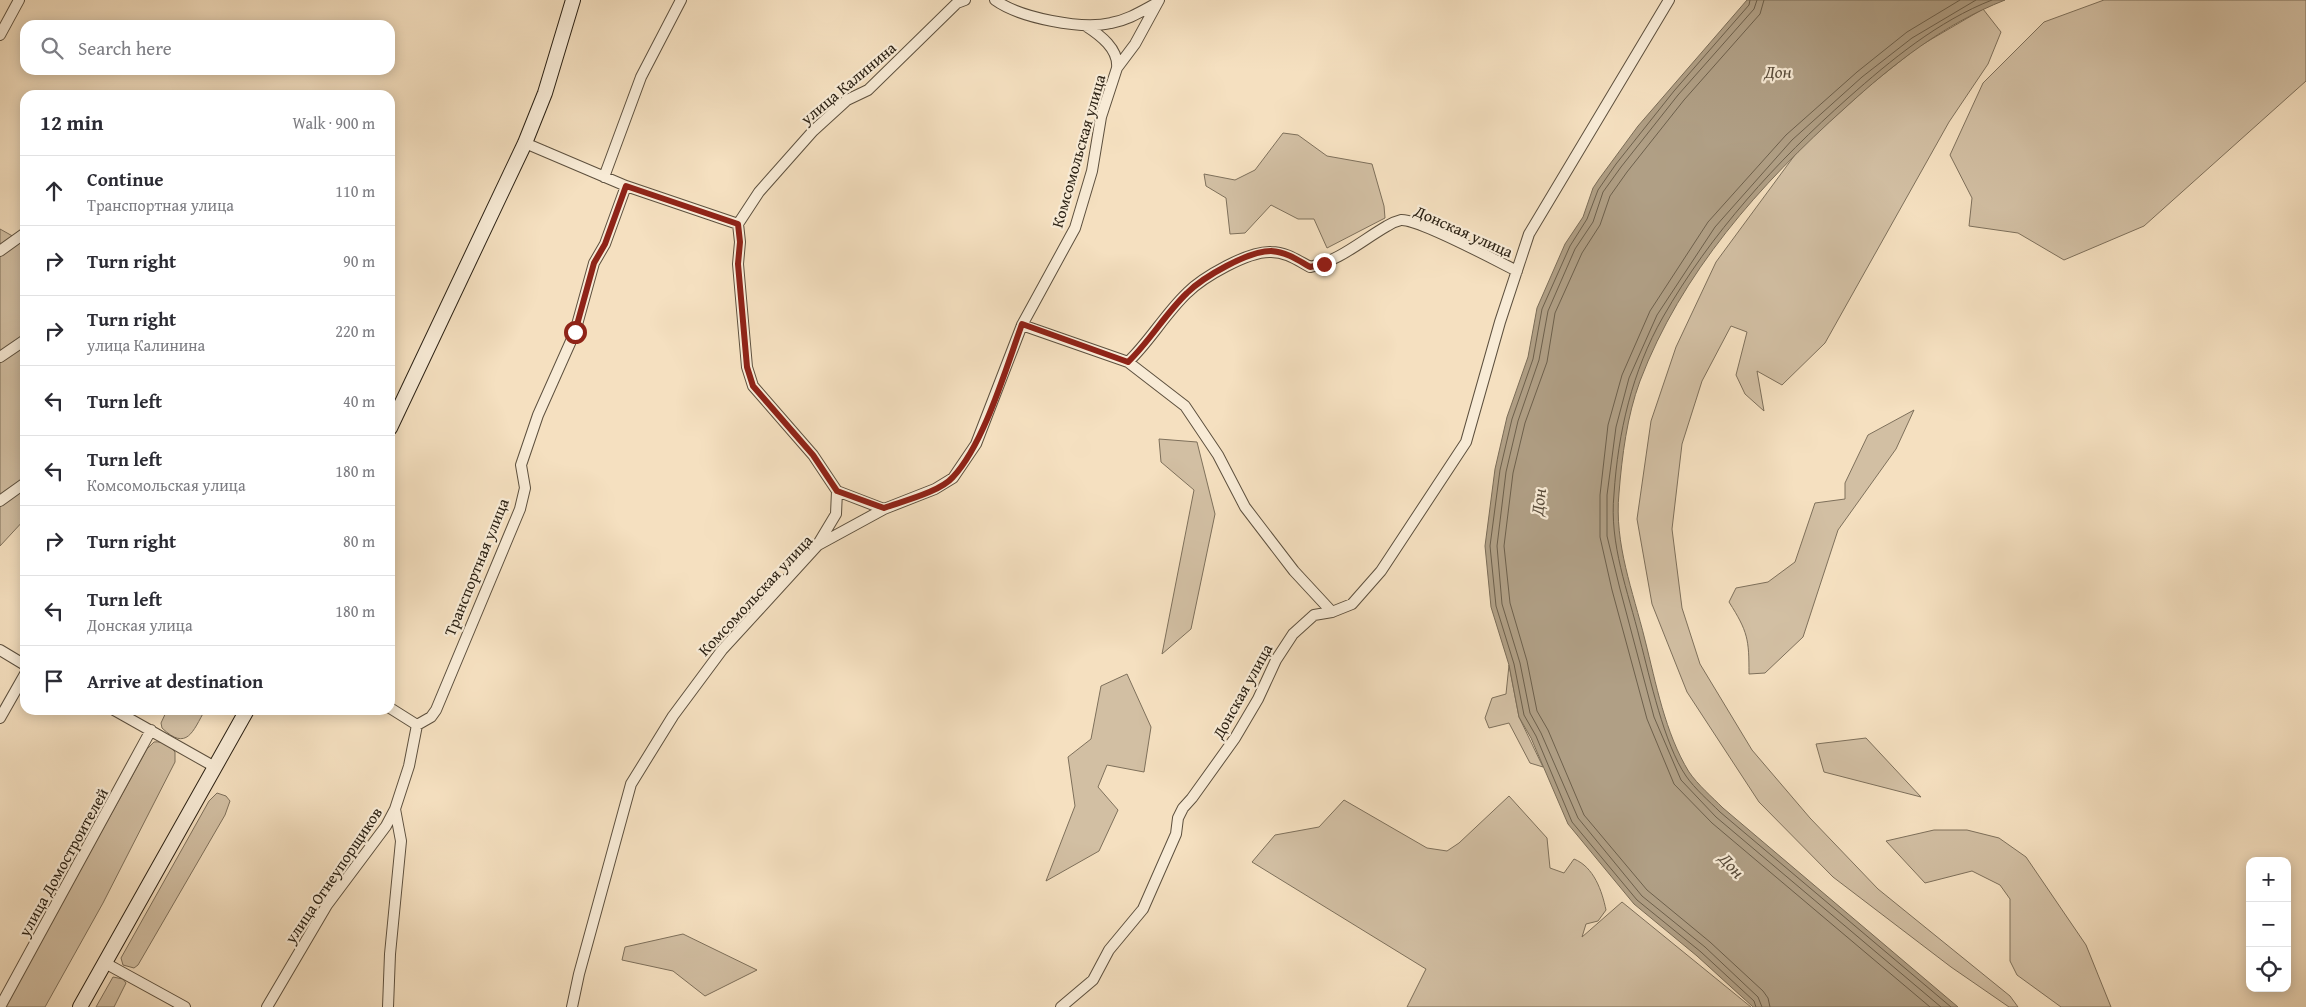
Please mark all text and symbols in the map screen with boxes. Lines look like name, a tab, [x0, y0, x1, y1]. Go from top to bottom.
search box	[20, 20, 395, 75]
icon: search	[38, 34, 66, 62]
text: Search here	[78, 34, 172, 62]
street label: улица Калинина	[794, 36, 901, 131]
water label: Дон	[1763, 58, 1792, 85]
street label: Комсомольская улица	[1045, 71, 1111, 231]
text: 12 min	[40, 107, 103, 138]
text: Walk · 900 m	[292, 111, 375, 135]
text: Continue	[87, 165, 164, 193]
icon: ahead	[40, 177, 68, 205]
text: 110 m	[335, 179, 375, 203]
text: Транспортная улица	[87, 193, 234, 217]
street label: Донская улица	[1410, 198, 1517, 264]
icon: right	[40, 247, 68, 275]
text: Turn right	[87, 247, 176, 275]
text: 90 m	[343, 249, 375, 273]
route end	[1313, 253, 1336, 276]
text: Turn right	[87, 305, 176, 333]
icon: right	[40, 317, 68, 345]
text: 220 m	[335, 319, 375, 343]
route start	[564, 321, 587, 344]
text: улица Калинина	[87, 333, 205, 357]
icon: left	[40, 387, 68, 415]
text: Turn left	[87, 387, 162, 415]
text: 40 m	[343, 389, 375, 413]
text: Turn left	[87, 445, 162, 473]
icon: left	[40, 457, 68, 485]
text: 180 m	[335, 459, 375, 483]
text: Комсомольская улица	[87, 473, 246, 497]
water label: Дон	[1523, 487, 1553, 518]
street label: Транспортная улица	[437, 494, 515, 640]
icon: right	[40, 527, 68, 555]
text: Turn right	[87, 527, 176, 555]
text: 80 m	[343, 529, 375, 553]
street label: Комсомольская улица	[692, 529, 818, 661]
text: Turn left	[87, 585, 162, 613]
icon: left	[40, 597, 68, 625]
text: 180 m	[335, 599, 375, 623]
text: Донская улица	[87, 613, 193, 637]
street label: Донская улица	[1205, 639, 1278, 744]
icon: arrive	[40, 667, 68, 695]
text: Arrive at destination	[87, 667, 263, 695]
street label: улица Домостроителей	[12, 783, 114, 942]
street label: улица Огнеупорщиков	[278, 802, 388, 949]
water label: Дон	[1712, 845, 1751, 884]
map controls	[2246, 857, 2291, 992]
button: +	[2246, 857, 2291, 902]
button: −	[2246, 902, 2291, 947]
button: locate	[2246, 947, 2291, 992]

